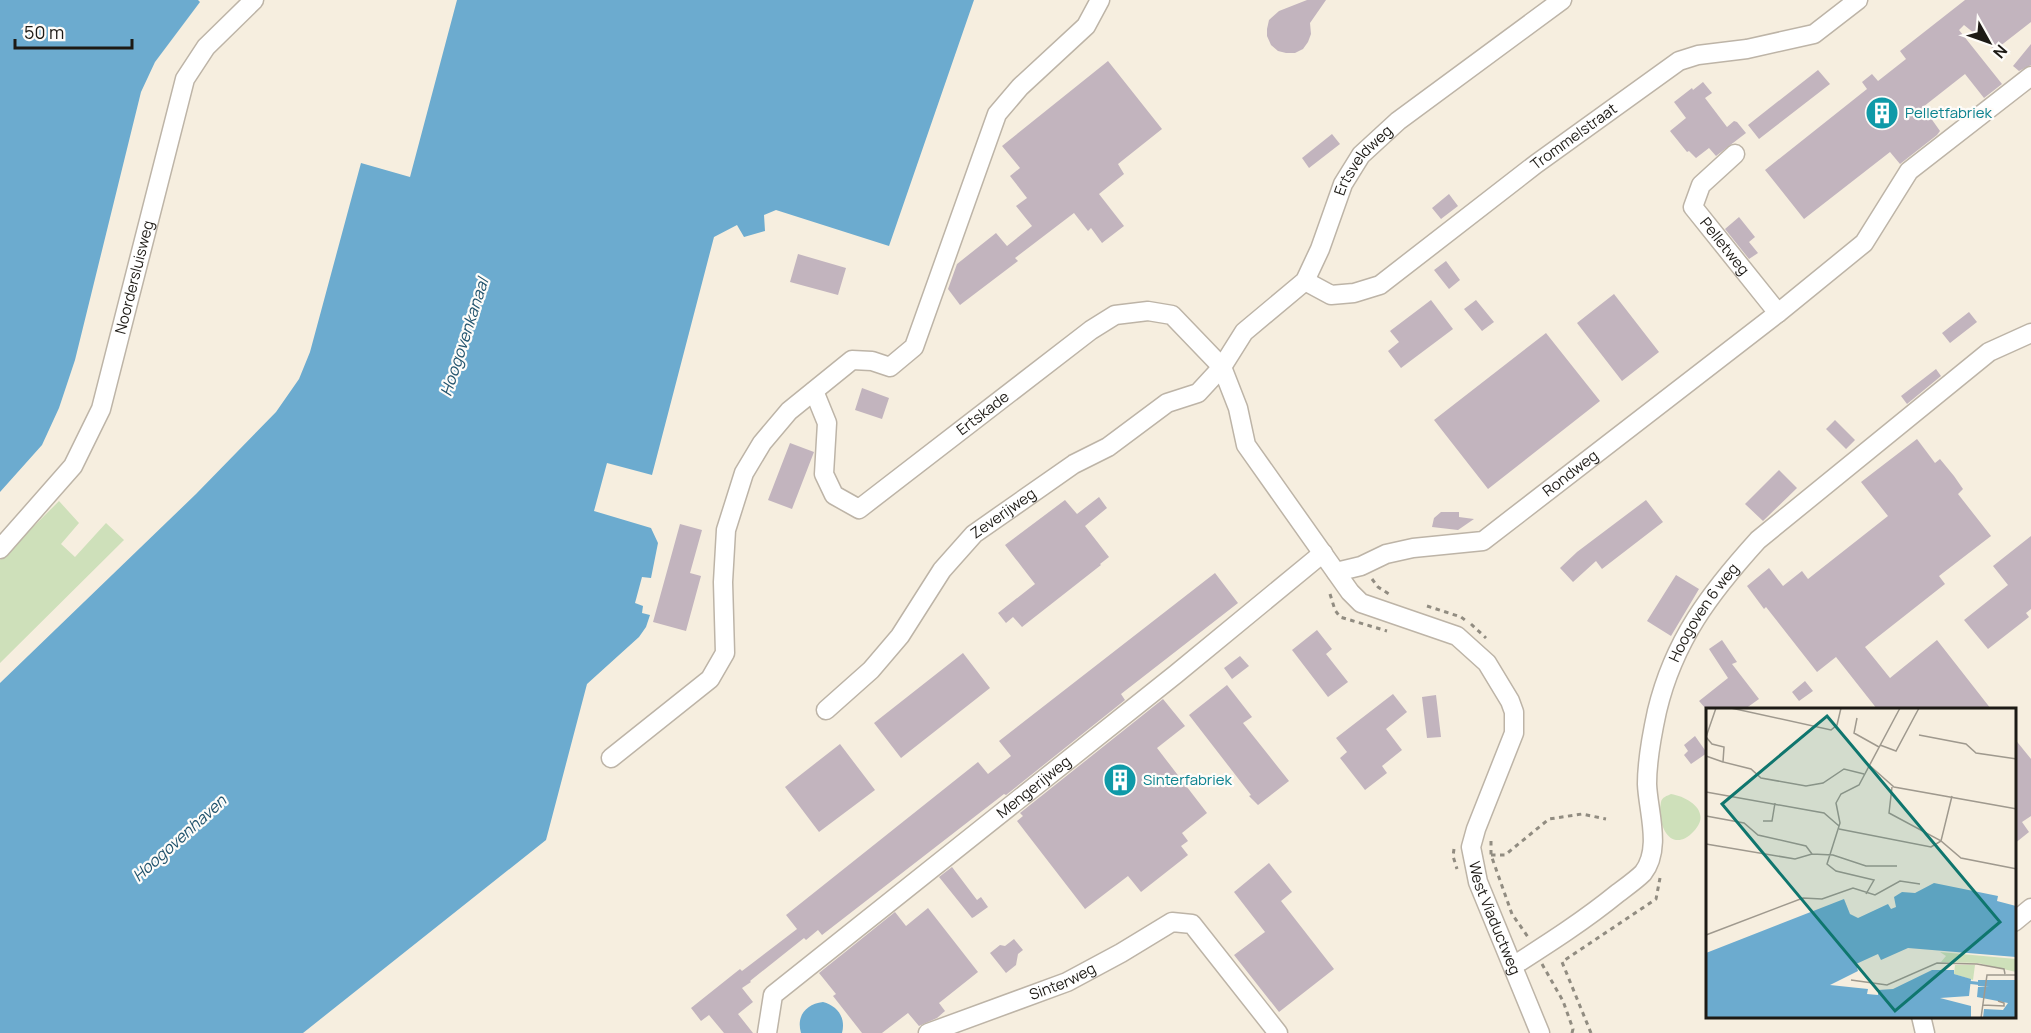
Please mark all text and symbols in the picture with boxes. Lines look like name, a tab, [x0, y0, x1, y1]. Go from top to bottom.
scale bar	[15, 12, 132, 50]
north arrow	[1959, 12, 2019, 72]
text: 50 m	[24, 20, 64, 44]
text: N	[1988, 40, 2013, 63]
building icon: Pelletfabriek	[1864, 95, 1900, 131]
street label: Trommelstraat	[1526, 98, 1621, 174]
place label: Pelletfabriek	[1905, 102, 1993, 123]
street label: Ertsveldweg	[1329, 120, 1397, 198]
street label: Pelletweg	[1695, 213, 1755, 279]
street label: Noordersluisweg	[110, 218, 159, 336]
water label: Hoogovenkanaal	[435, 273, 494, 399]
street label: Ertskade	[952, 386, 1013, 440]
street label: Rondweg	[1538, 445, 1602, 501]
street label: Zeverijweg	[966, 483, 1040, 543]
street label: Hoogoven 6 weg	[1663, 558, 1743, 665]
inset map	[1706, 708, 2016, 1018]
street label: Mengerijweg	[992, 751, 1075, 823]
building icon: Sinterfabriek	[1102, 762, 1138, 798]
place label: Sinterfabriek	[1143, 769, 1233, 790]
water label: Hoogovenhaven	[127, 790, 231, 886]
street label: West Viaductweg	[1464, 859, 1526, 978]
street label: Sinterweg	[1026, 958, 1099, 1005]

